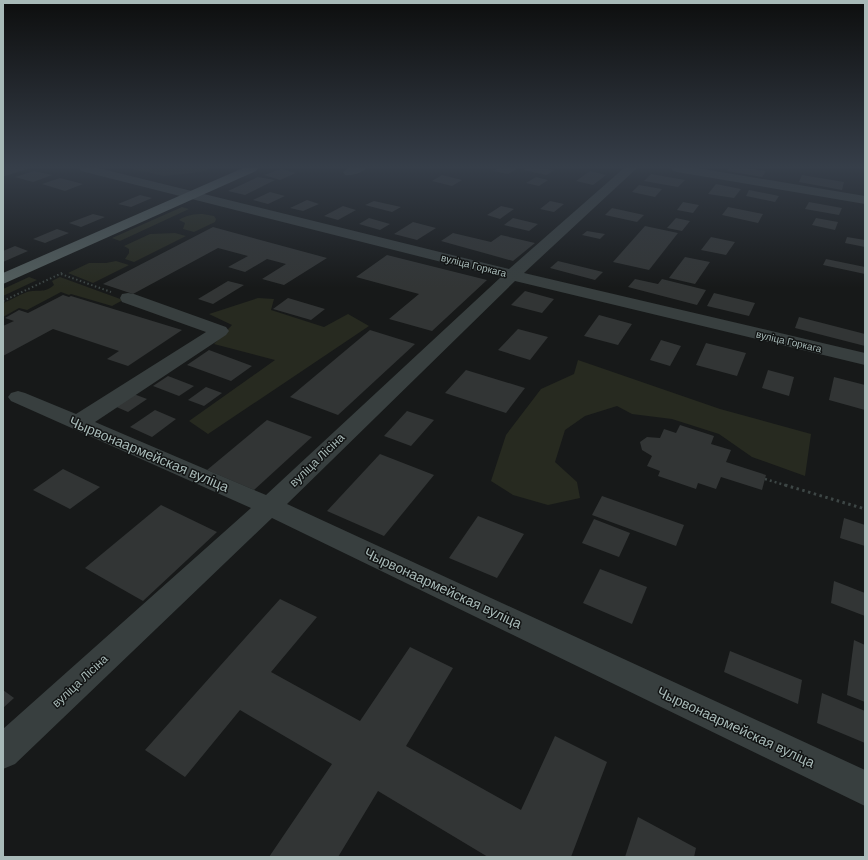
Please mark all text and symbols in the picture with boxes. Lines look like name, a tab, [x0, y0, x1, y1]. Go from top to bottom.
street label: вуліца Горкага	[440, 251, 508, 280]
street label: вуліца Горкага	[755, 328, 823, 355]
street label: Чырвонаармейская вуліца	[66, 412, 232, 496]
street label: вуліца Лісіна	[286, 429, 348, 490]
street label: Чырвонаармейская вуліца	[361, 543, 525, 633]
street label: вуліца Лісіна	[49, 651, 112, 711]
street label: Чырвонаармейская вуліца	[654, 682, 818, 772]

